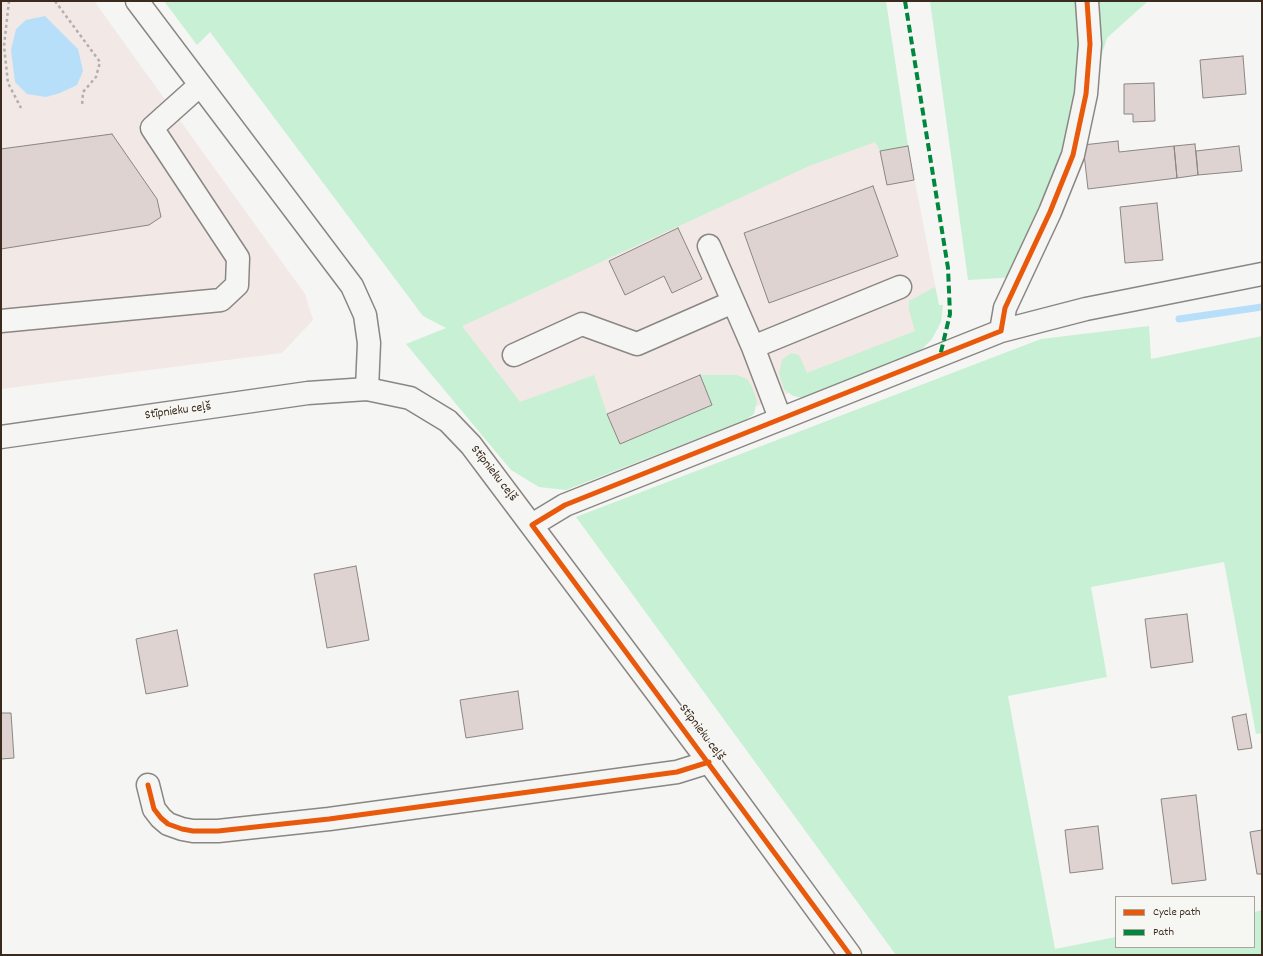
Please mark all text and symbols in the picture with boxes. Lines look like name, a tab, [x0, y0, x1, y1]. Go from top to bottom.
street label: Stīpnieku ceļš	[144, 400, 212, 424]
street label: Stīpnieku ceļš	[466, 443, 520, 505]
street label: Stīpnieku ceļš	[675, 702, 727, 764]
legend	[1115, 896, 1255, 948]
text: Cycle path	[1153, 904, 1201, 921]
text: Path	[1153, 924, 1174, 941]

